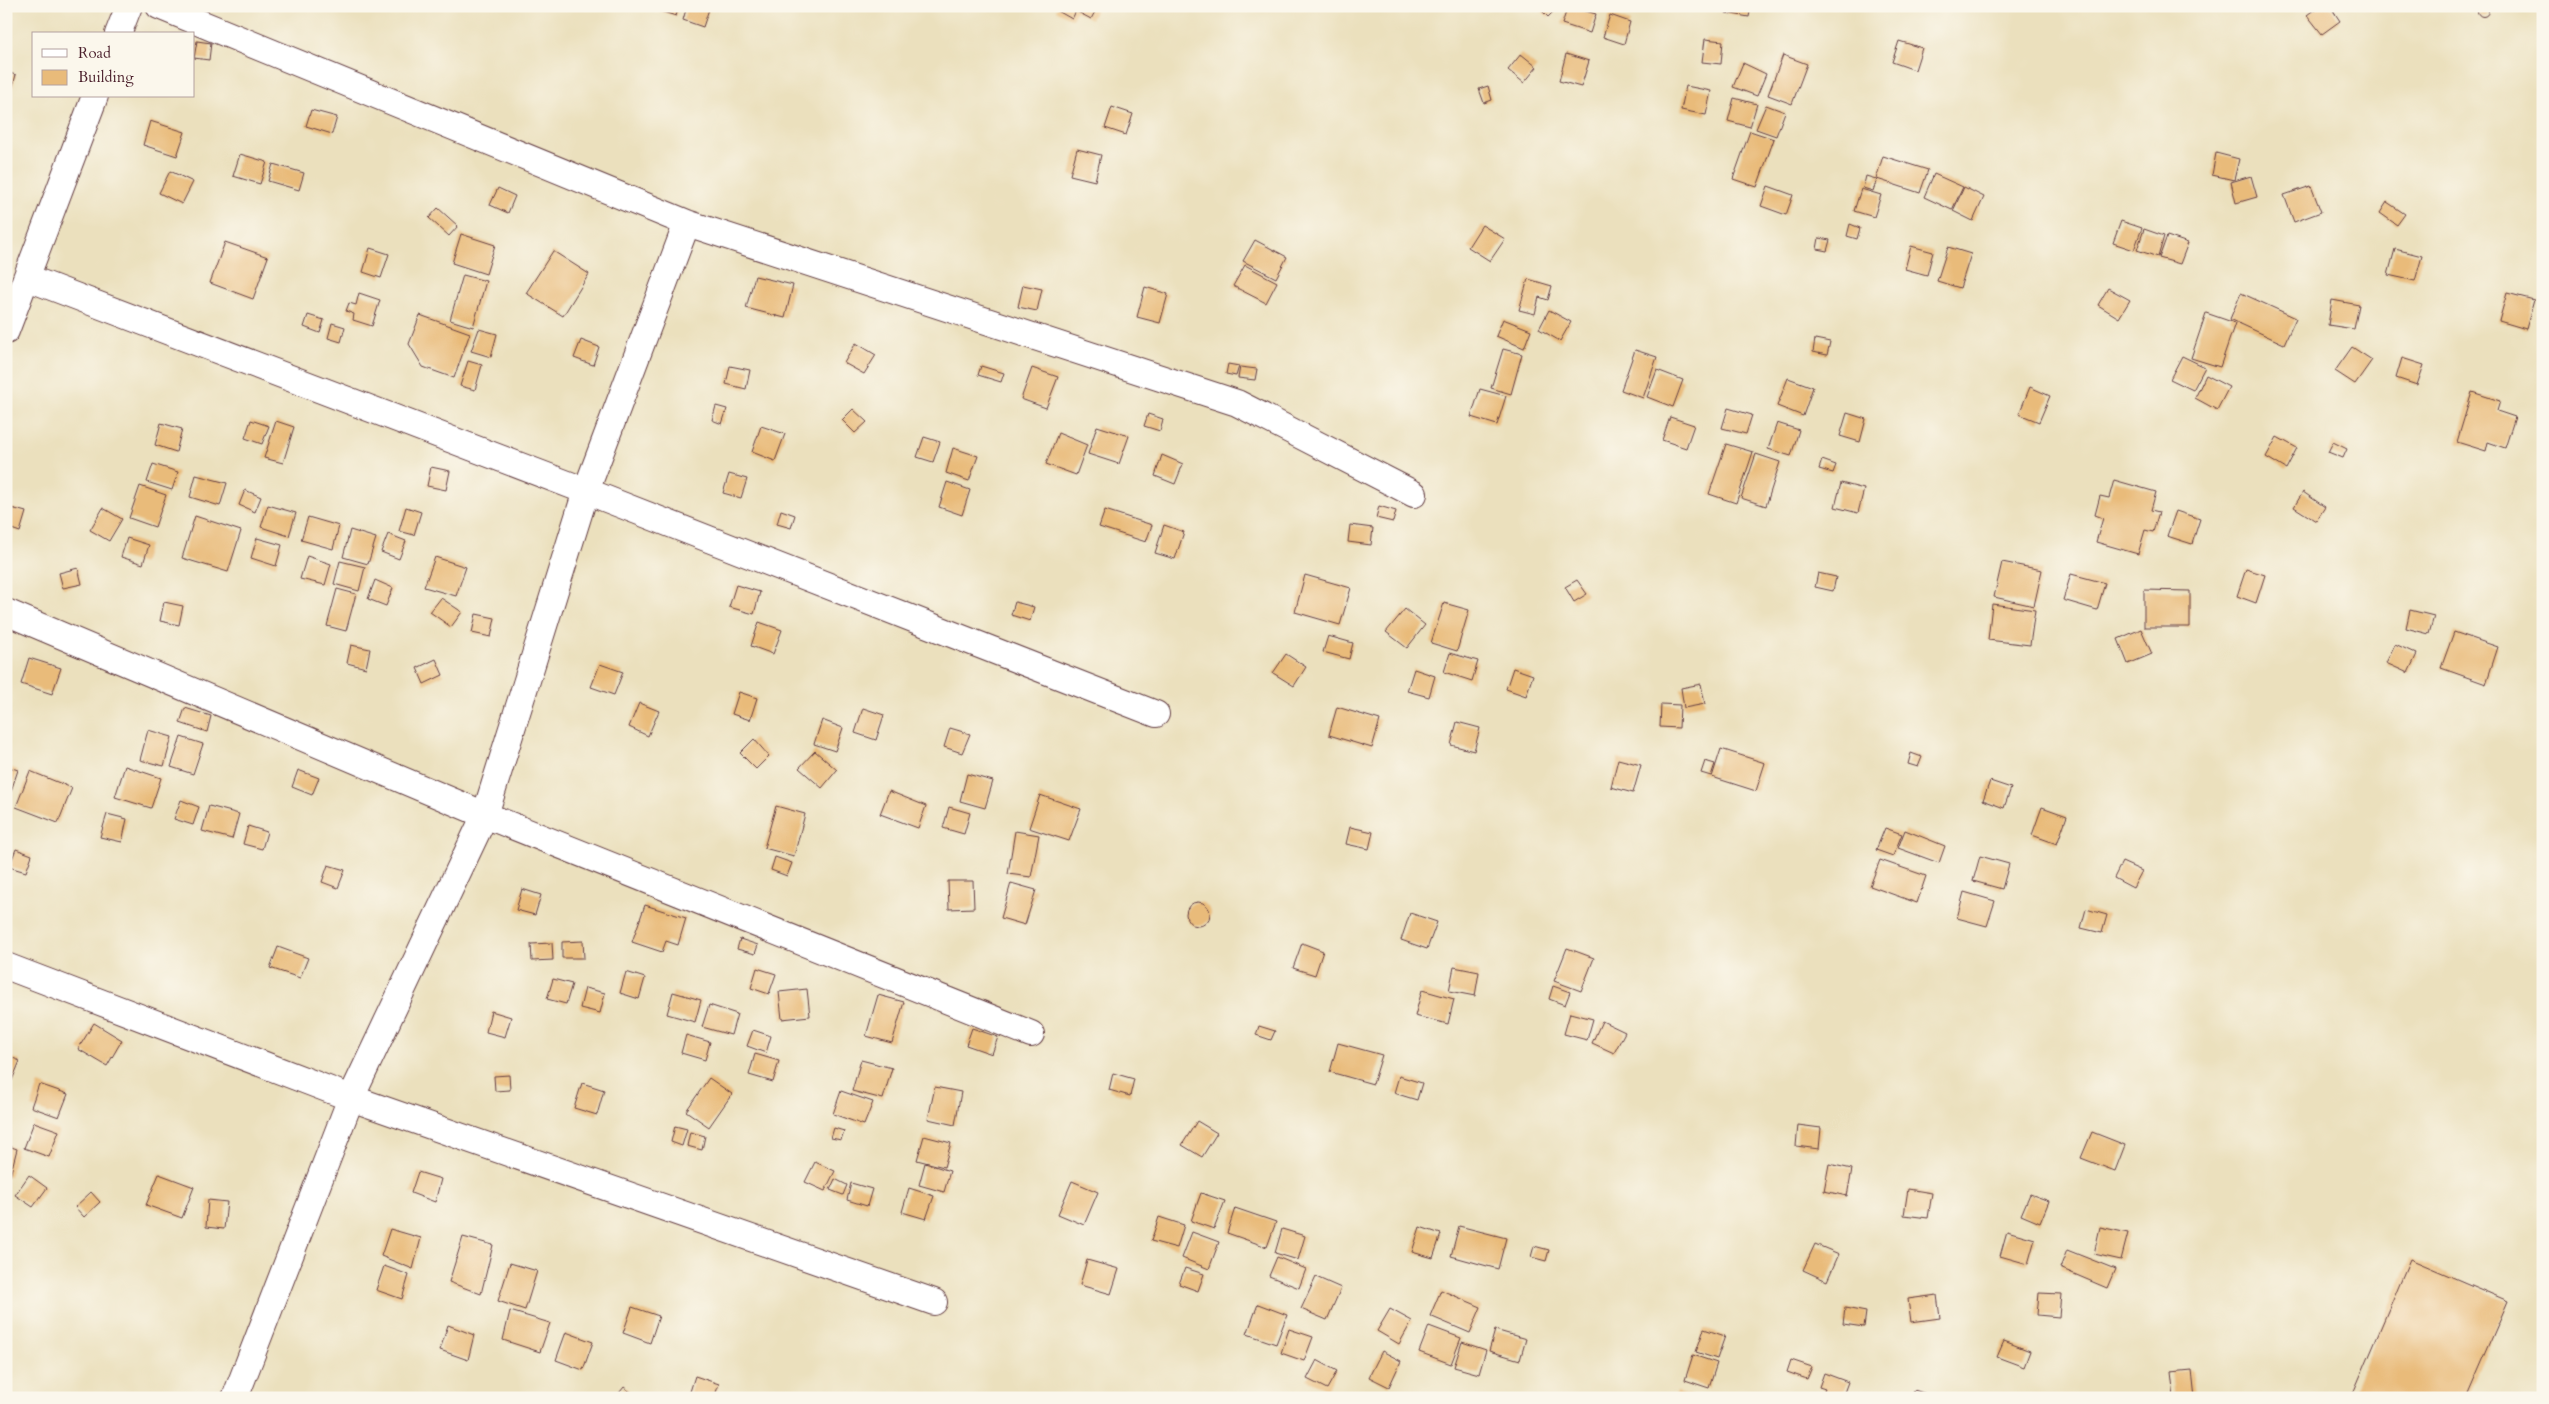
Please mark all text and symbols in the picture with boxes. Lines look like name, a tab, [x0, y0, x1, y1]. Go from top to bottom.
legend	[32, 32, 195, 98]
text: Road	[78, 43, 111, 63]
text: Building	[78, 67, 134, 87]

